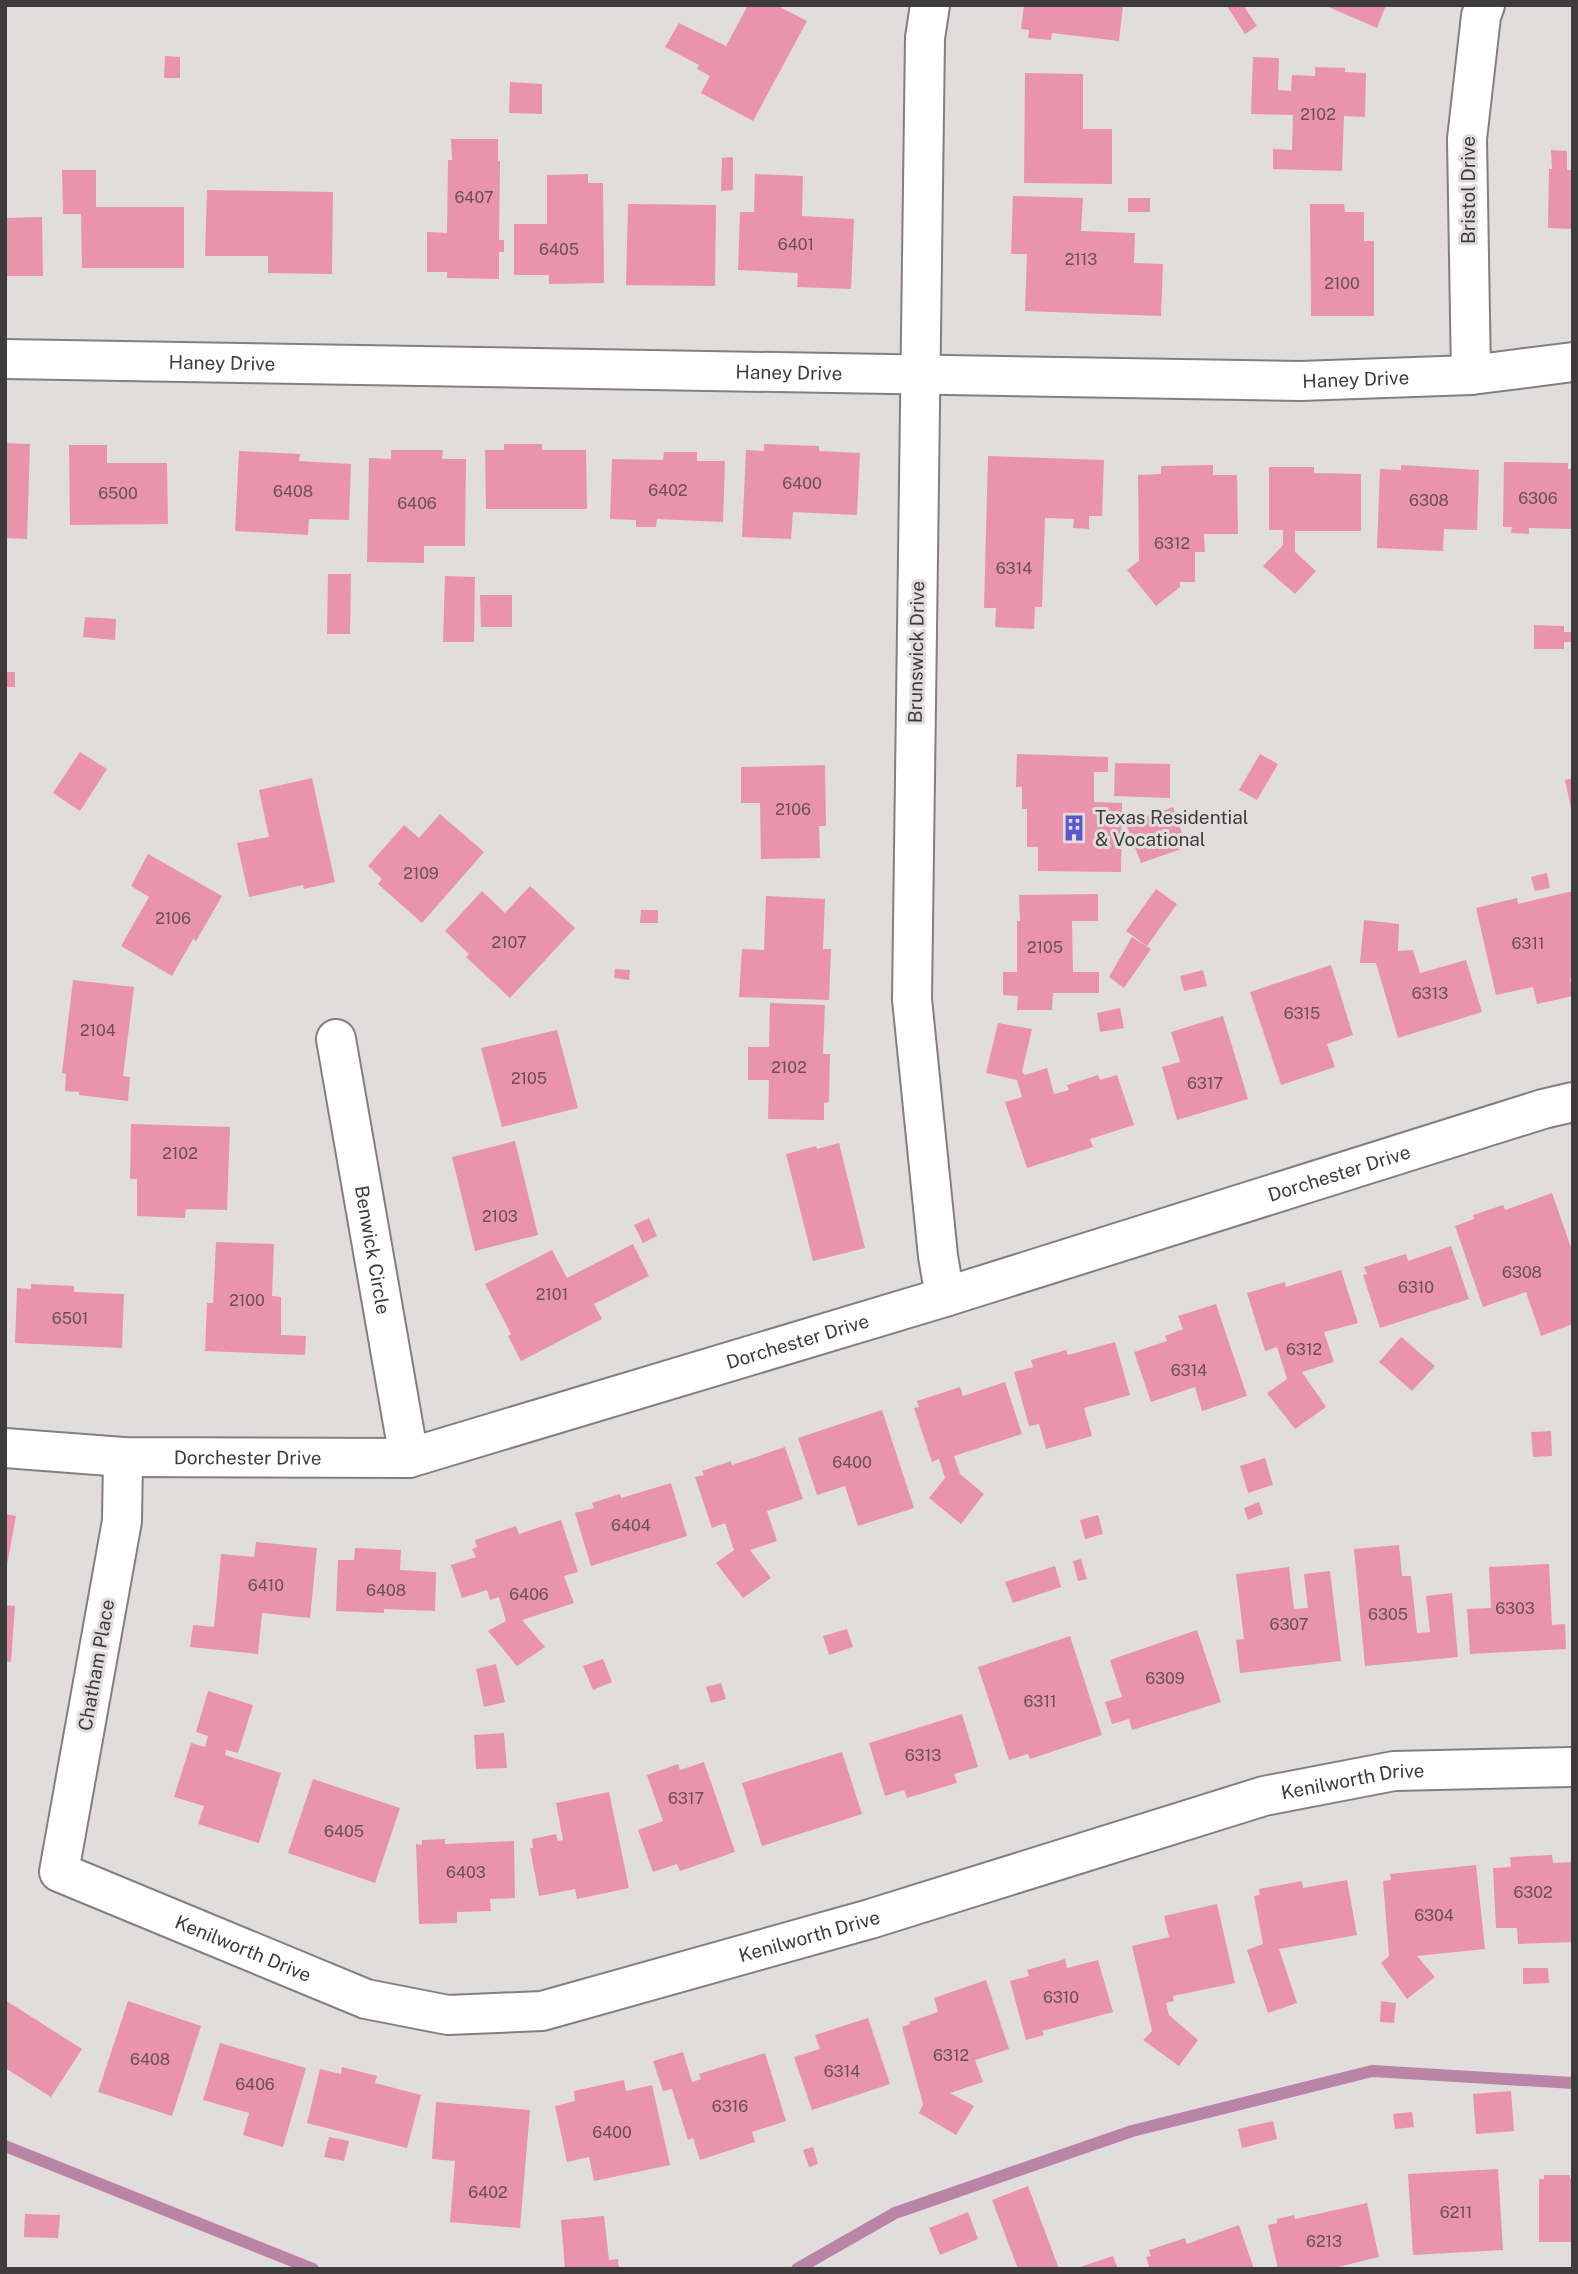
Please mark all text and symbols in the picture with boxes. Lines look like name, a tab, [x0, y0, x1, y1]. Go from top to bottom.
house number: 2102	[1300, 105, 1336, 124]
street label: Bristol Drive	[1457, 136, 1479, 244]
house number: 6407	[454, 188, 494, 207]
house number: 6401	[778, 235, 814, 254]
house number: 6405	[539, 240, 579, 259]
house number: 2113	[1065, 250, 1097, 269]
house number: 2100	[1324, 274, 1360, 293]
street label: Haney Drive	[168, 351, 276, 375]
street label: Haney Drive	[735, 360, 842, 384]
street label: Haney Drive	[1302, 366, 1410, 392]
house number: 6400	[782, 474, 822, 493]
house number: 6402	[648, 481, 688, 500]
house number: 6408	[273, 482, 313, 501]
house number: 6500	[98, 484, 138, 503]
house number: 6306	[1518, 489, 1558, 508]
house number: 6308	[1409, 491, 1449, 510]
house number: 6406	[397, 494, 437, 513]
house number: 6312	[1154, 534, 1190, 553]
house number: 6314	[996, 559, 1032, 578]
street label: Brunswick Drive	[904, 581, 928, 723]
house number: 2106	[775, 800, 811, 819]
place label: Texas Residential & Vocational	[1095, 806, 1249, 850]
building icon: Texas Residential & Vocational	[1059, 813, 1089, 843]
house number: 2109	[403, 864, 439, 883]
house number: 2106	[155, 909, 191, 928]
house number: 2107	[491, 933, 527, 952]
house number: 6311	[1512, 934, 1544, 953]
house number: 2105	[1027, 938, 1063, 957]
house number: 6313	[1412, 984, 1448, 1003]
house number: 6315	[1284, 1004, 1320, 1023]
house number: 2104	[80, 1021, 116, 1040]
house number: 2102	[771, 1058, 807, 1077]
house number: 2105	[511, 1069, 547, 1088]
house number: 6317	[1187, 1074, 1223, 1093]
street label: Dorchester Drive	[1265, 1140, 1413, 1206]
house number: 2102	[162, 1144, 198, 1163]
street label: Benwick Circle	[351, 1184, 395, 1316]
house number: 2103	[482, 1207, 518, 1226]
house number: 6308	[1502, 1263, 1542, 1282]
house number: 6310	[1398, 1278, 1434, 1297]
house number: 2101	[536, 1285, 568, 1304]
house number: 2100	[229, 1291, 265, 1310]
house number: 6501	[52, 1309, 88, 1328]
street label: Dorchester Drive	[723, 1309, 872, 1373]
house number: 6312	[1286, 1340, 1322, 1359]
house number: 6314	[1171, 1361, 1207, 1380]
street label: Dorchester Drive	[174, 1446, 322, 1469]
house number: 6400	[832, 1453, 872, 1472]
house number: 6404	[611, 1516, 651, 1535]
house number: 6410	[248, 1576, 284, 1595]
house number: 6408	[366, 1581, 406, 1600]
house number: 6406	[509, 1585, 549, 1604]
street label: Chatham Place	[74, 1597, 118, 1733]
house number: 6303	[1495, 1599, 1535, 1618]
house number: 6305	[1368, 1605, 1408, 1624]
house number: 6307	[1270, 1615, 1308, 1634]
house number: 6309	[1145, 1669, 1185, 1688]
house number: 6311	[1024, 1692, 1056, 1711]
house number: 6313	[905, 1746, 941, 1765]
street label: Kenilworth Drive	[1279, 1759, 1425, 1804]
house number: 6317	[668, 1789, 704, 1808]
house number: 6405	[324, 1822, 364, 1841]
house number: 6403	[446, 1863, 486, 1882]
house number: 6302	[1513, 1883, 1553, 1902]
street label: Kenilworth Drive	[736, 1906, 882, 1966]
house number: 6304	[1414, 1906, 1454, 1925]
street label: Kenilworth Drive	[172, 1910, 315, 1986]
house number: 6310	[1043, 1988, 1079, 2007]
house number: 6312	[933, 2046, 969, 2065]
house number: 6408	[130, 2050, 170, 2069]
house number: 6314	[824, 2062, 860, 2081]
house number: 6406	[235, 2075, 275, 2094]
house number: 6316	[712, 2097, 748, 2116]
house number: 6400	[592, 2123, 632, 2142]
house number: 6402	[468, 2183, 508, 2202]
house number: 6211	[1440, 2203, 1472, 2222]
house number: 6213	[1306, 2232, 1342, 2251]

